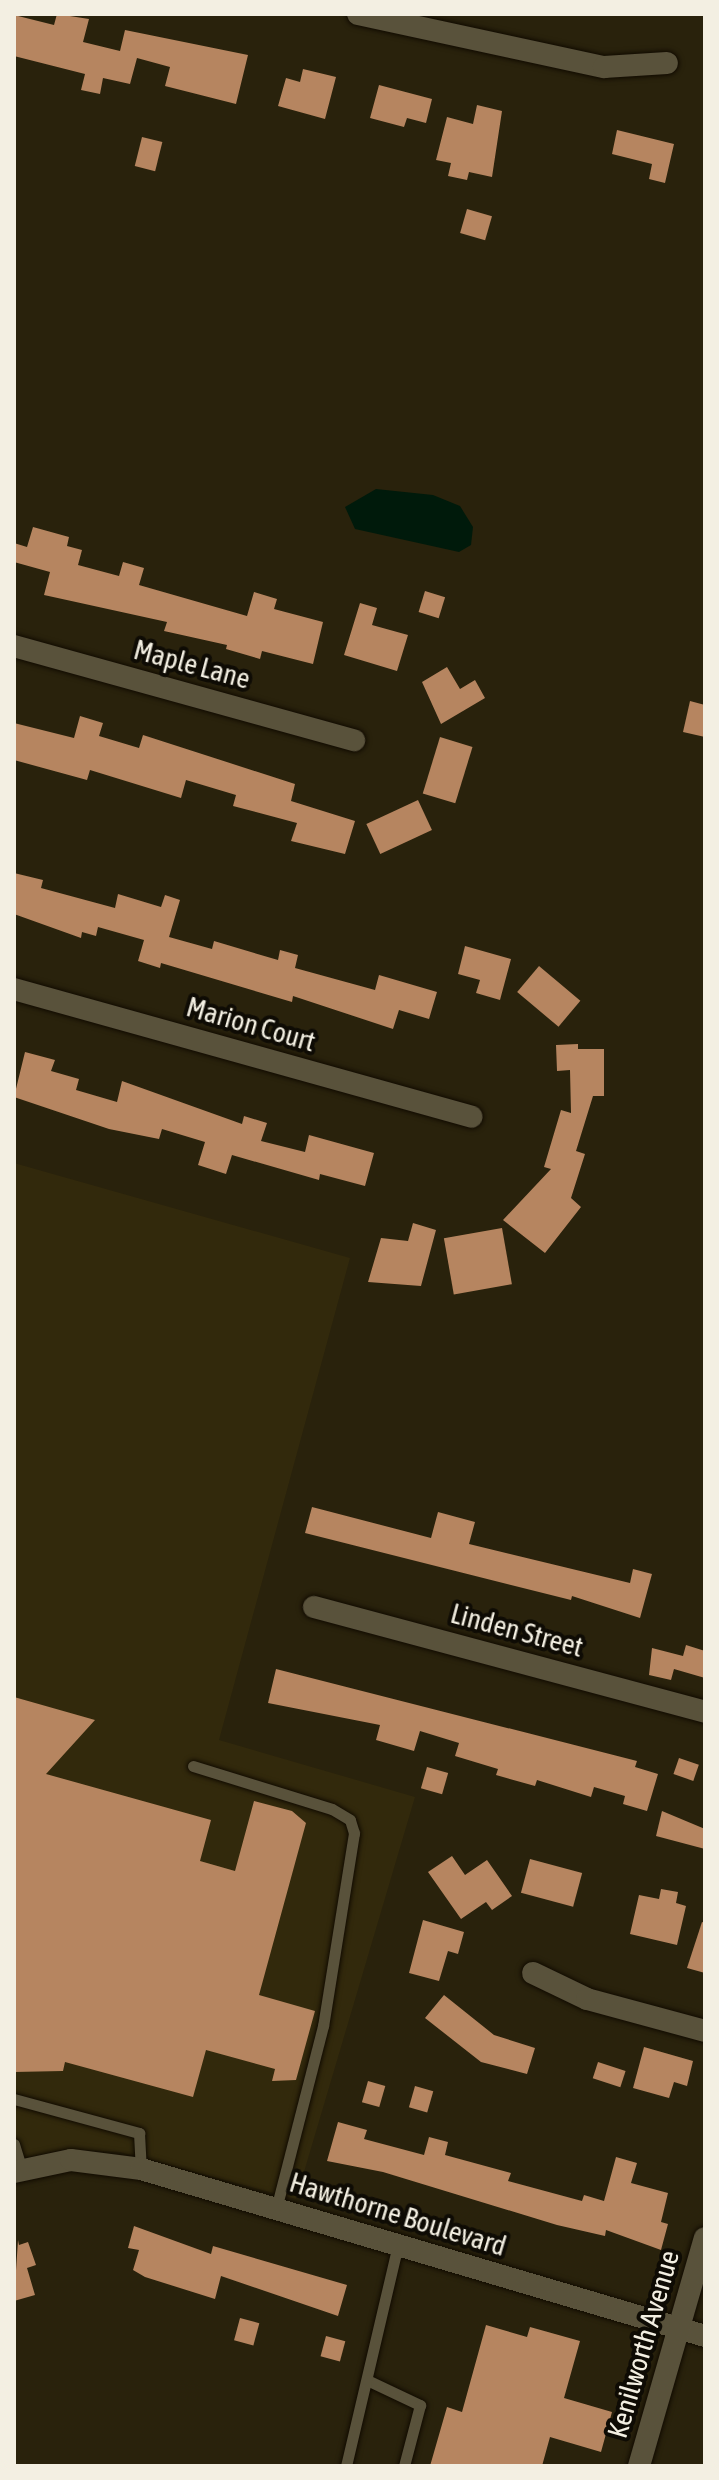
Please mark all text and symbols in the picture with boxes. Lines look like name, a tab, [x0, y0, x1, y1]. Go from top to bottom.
street label: Maple Lane	[130, 632, 254, 696]
street label: Marion Court	[183, 990, 319, 1058]
street label: Linden Street	[447, 1596, 587, 1664]
street label: Hawthorne Boulevard	[286, 2165, 510, 2263]
street label: Kenilworth Avenue	[600, 2246, 686, 2442]

